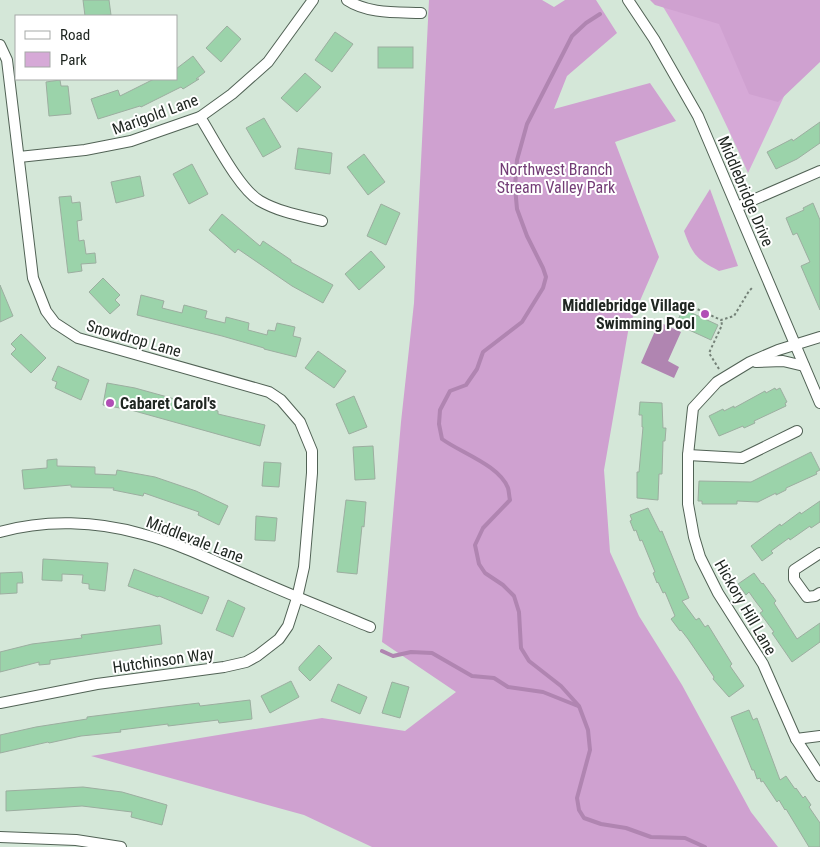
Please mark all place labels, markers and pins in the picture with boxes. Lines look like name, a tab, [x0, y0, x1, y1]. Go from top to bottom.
place label: Middlebridge Village Swimming Pool	[562, 296, 695, 333]
marker: Middlebridge Village Swimming Pool	[699, 308, 711, 320]
place label: Cabaret Carol's	[120, 394, 216, 413]
marker: Cabaret Carol's	[104, 397, 116, 409]

